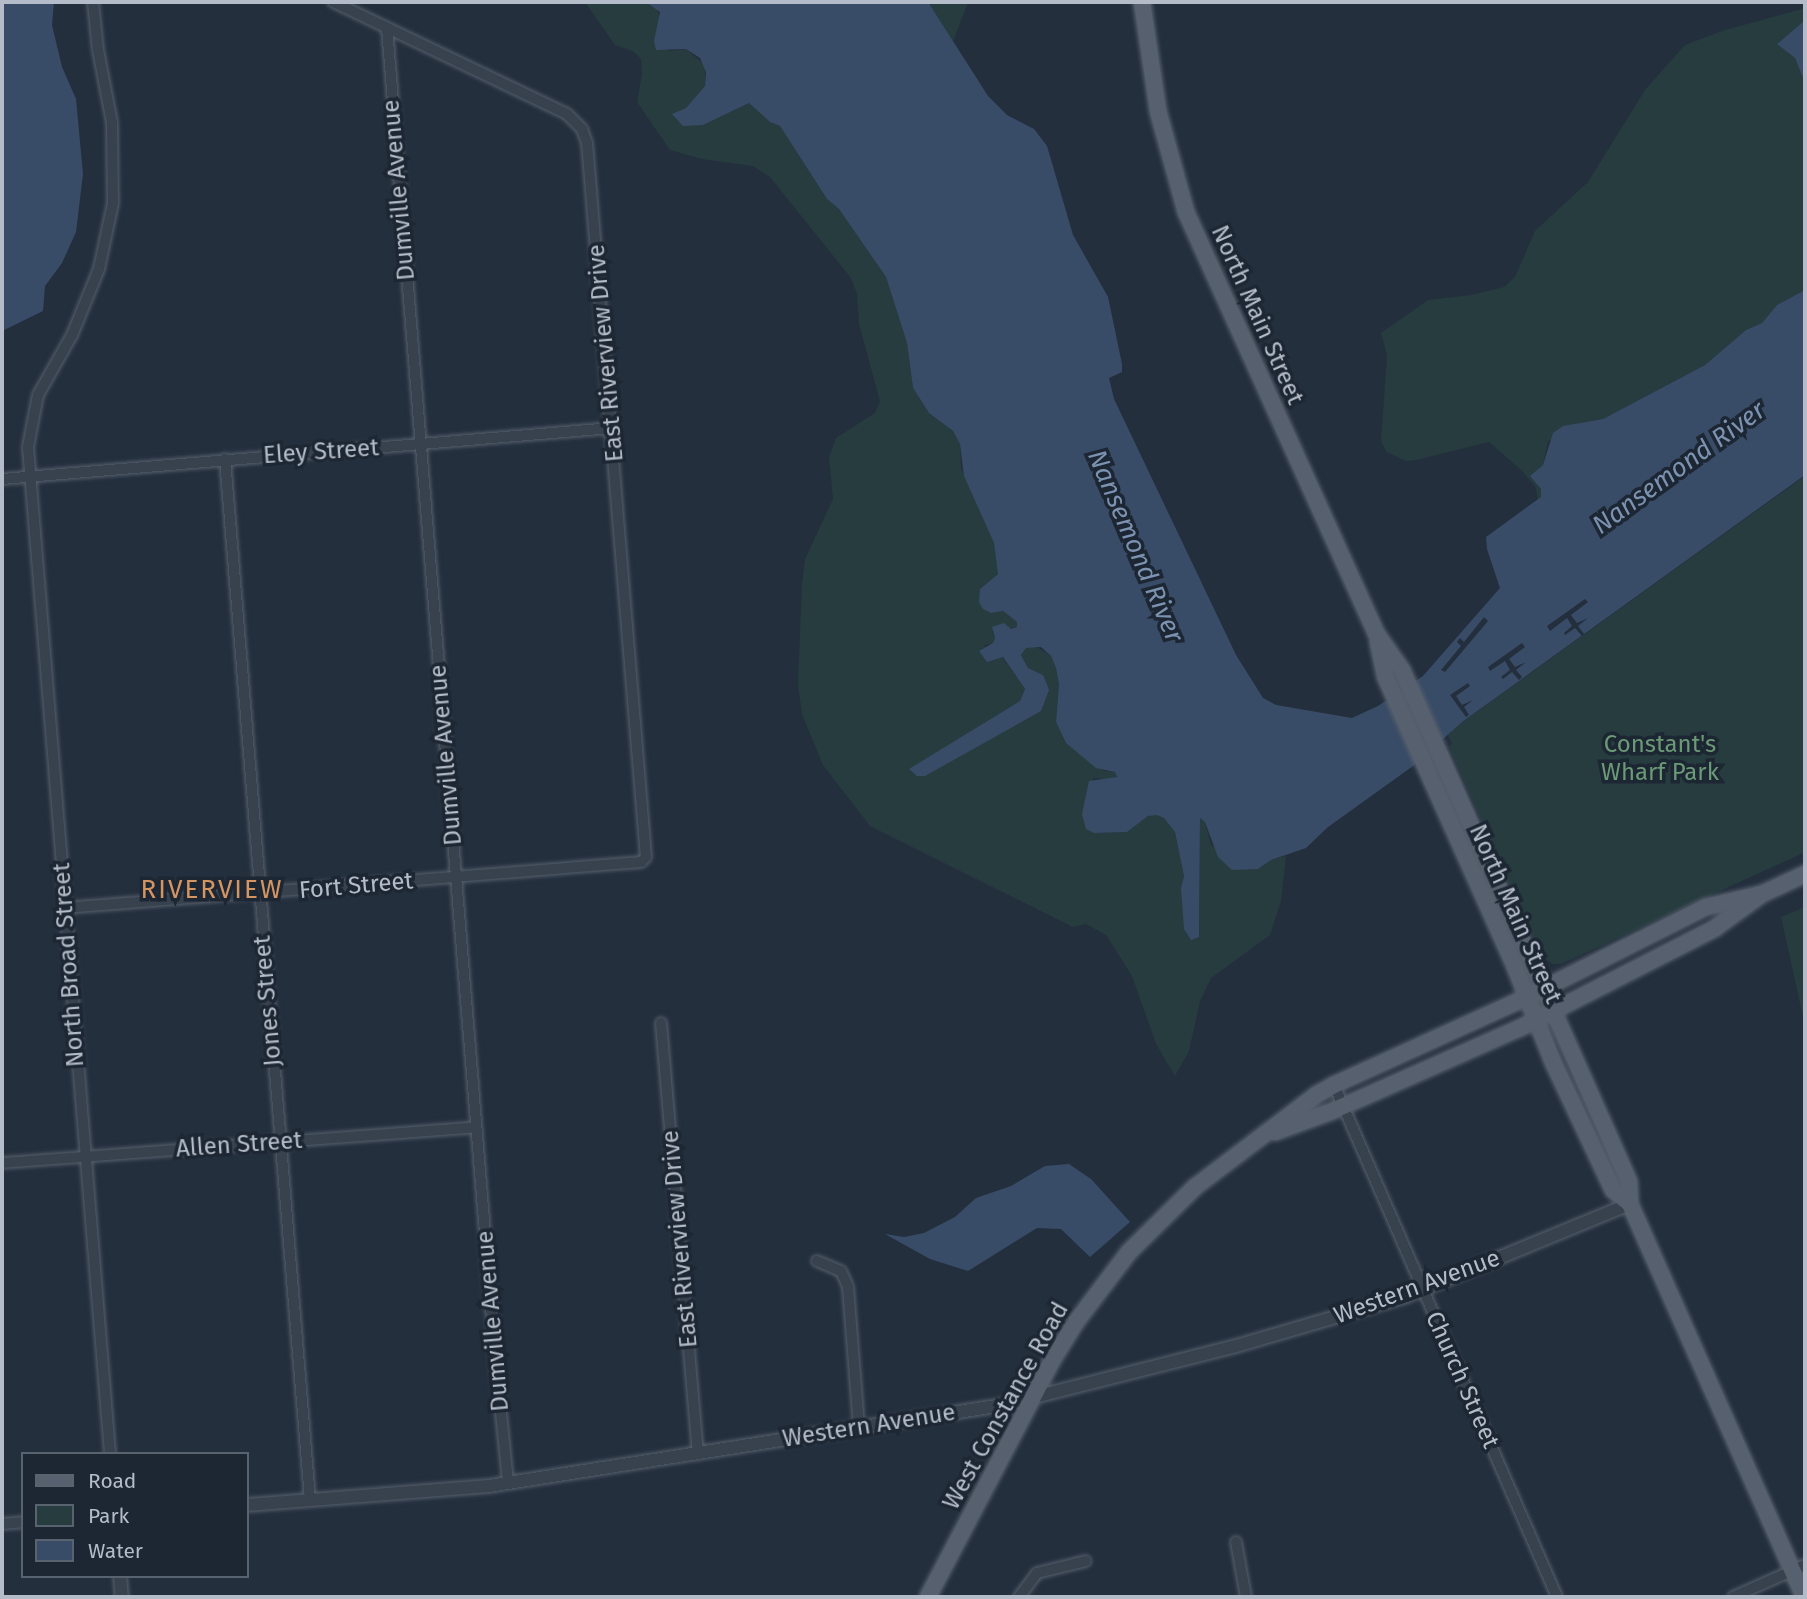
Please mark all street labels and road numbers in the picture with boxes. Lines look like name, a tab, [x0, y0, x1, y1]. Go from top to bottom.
street label: Dumville Avenue	[377, 98, 421, 282]
street label: North Main Street	[1205, 221, 1309, 409]
street label: East Riverview Drive	[582, 243, 630, 463]
street label: Eley Street	[262, 434, 380, 470]
street label: Dumville Avenue	[424, 663, 468, 847]
street label: North Main Street	[1463, 820, 1567, 1008]
street label: North Broad Street	[48, 862, 90, 1068]
street label: Fort Street	[298, 867, 414, 905]
street label: Jones Street	[248, 934, 288, 1068]
street label: Allen Street	[175, 1126, 303, 1164]
street label: East Riverview Drive	[656, 1129, 704, 1349]
street label: Dumville Avenue	[471, 1229, 515, 1413]
street label: Western Avenue	[1330, 1244, 1504, 1330]
street label: West Constance Road	[937, 1297, 1075, 1515]
street label: Church Street	[1419, 1307, 1505, 1453]
street label: Western Avenue	[781, 1398, 957, 1454]

